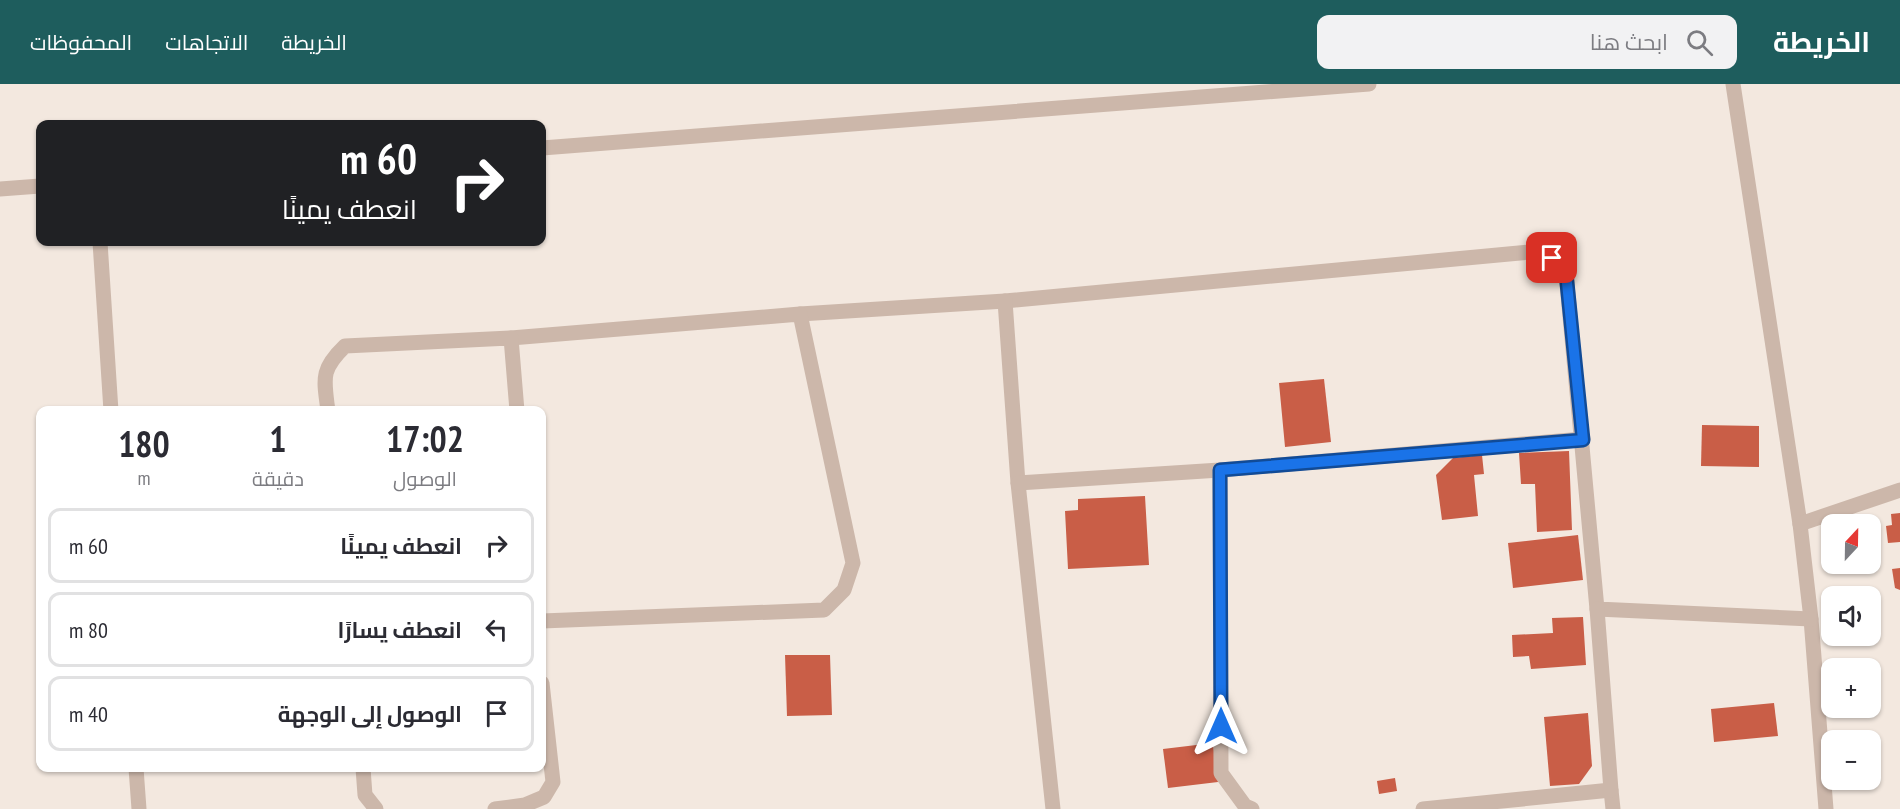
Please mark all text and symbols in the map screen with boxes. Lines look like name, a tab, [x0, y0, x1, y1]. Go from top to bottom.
search box	[1317, 15, 1737, 69]
text: الخريطة	[1773, 23, 1870, 60]
icon: search	[1683, 26, 1716, 59]
text: ابحث هنا	[1590, 28, 1668, 56]
text: المحفوظات	[30, 29, 132, 56]
text: الاتجاهات	[165, 29, 248, 56]
text: الخريطة	[281, 29, 347, 56]
text: 60 m	[340, 131, 417, 186]
icon: right	[438, 144, 516, 222]
text: انعطف يمينًا	[282, 192, 417, 226]
pin	[1526, 232, 1577, 283]
icon: arrive	[1535, 241, 1568, 274]
text: 1	[269, 415, 287, 462]
text: 17:02	[386, 415, 464, 462]
text: 180	[118, 420, 170, 467]
text: m	[137, 465, 150, 491]
text: دقيقة	[252, 466, 304, 492]
text: الوصول	[393, 466, 457, 492]
north arrow	[1821, 514, 1881, 574]
map controls	[1821, 514, 1881, 790]
icon: right	[480, 529, 513, 562]
text: 60 m	[69, 532, 108, 560]
text: انعطف يمينًا	[340, 532, 462, 560]
button: sound	[1821, 586, 1881, 646]
icon: left	[480, 613, 513, 646]
text: 80 m	[69, 616, 108, 644]
text: انعطف يسارًا	[338, 616, 462, 644]
button: +	[1821, 658, 1881, 718]
position arrow	[1189, 694, 1253, 758]
icon: arrive	[480, 697, 513, 730]
text: 40 m	[69, 700, 108, 728]
text: الوصول إلى الوجهة	[278, 700, 462, 728]
button: −	[1821, 730, 1881, 790]

